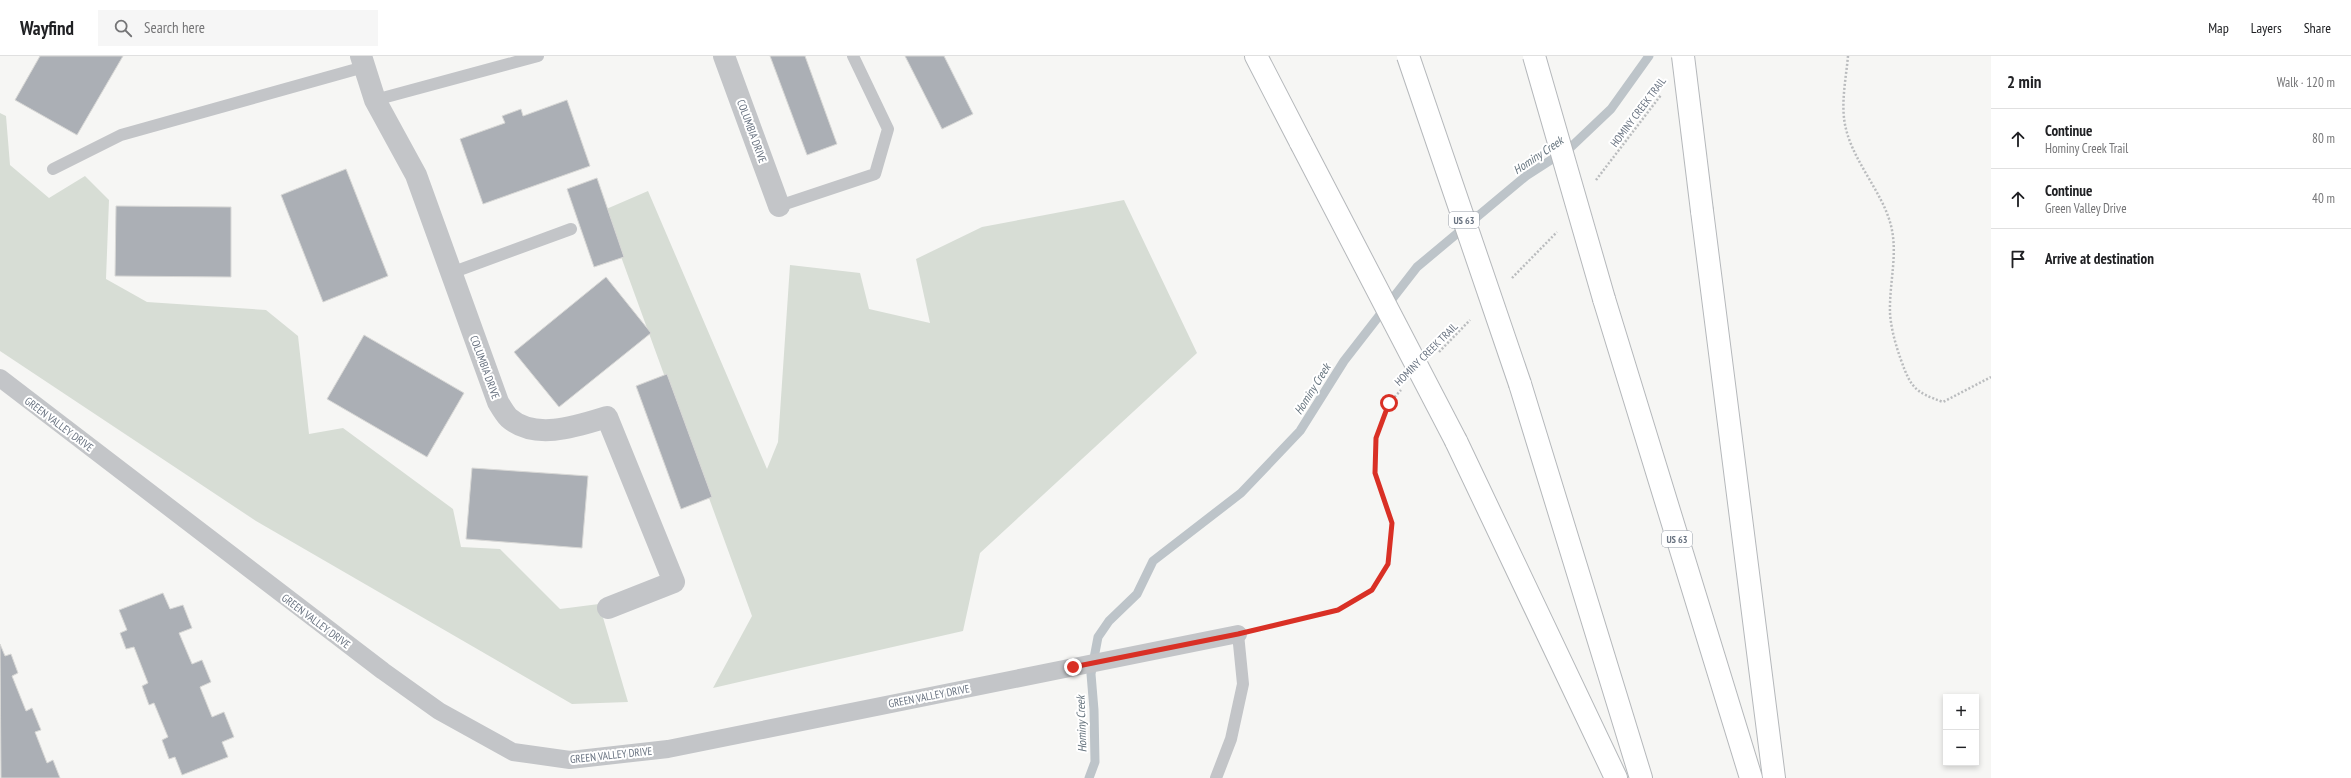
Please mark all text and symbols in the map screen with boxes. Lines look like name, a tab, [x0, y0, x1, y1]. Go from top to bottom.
search box	[98, 10, 378, 46]
text: Wayfind	[20, 16, 74, 40]
icon: search	[112, 17, 134, 39]
text: Search here	[144, 18, 205, 37]
text: Map	[2208, 19, 2229, 37]
text: Layers	[2251, 19, 2282, 37]
text: Share	[2304, 19, 2331, 37]
text: 2 min	[2007, 71, 2041, 93]
street label: HOMINY CREEK TRAIL	[1607, 74, 1669, 150]
text: Walk · 120 m	[2277, 74, 2335, 91]
street label: COLUMBIA DRIVE	[734, 97, 770, 165]
text: Continue	[2045, 121, 2092, 140]
icon: ahead	[2007, 128, 2029, 150]
text: 80 m	[2312, 130, 2335, 147]
water label: Hominy Creek	[1510, 132, 1567, 177]
text: Hominy Creek Trail	[2045, 140, 2128, 157]
text: Continue	[2045, 181, 2092, 200]
icon: ahead	[2007, 188, 2029, 210]
text: 40 m	[2312, 190, 2335, 207]
text: Green Valley Drive	[2045, 200, 2127, 217]
road number: US 63	[1449, 212, 1479, 228]
icon: arrive	[2007, 248, 2029, 270]
text: Arrive at destination	[2045, 249, 2154, 268]
street label: HOMINY CREEK TRAIL	[1391, 319, 1461, 389]
street label: COLUMBIA DRIVE	[467, 333, 503, 401]
water label: Hominy Creek	[1291, 360, 1334, 417]
street label: GREEN VALLEY DRIVE	[22, 394, 96, 455]
route start	[1380, 394, 1398, 412]
road number: US 63	[1662, 531, 1692, 547]
street label: GREEN VALLEY DRIVE	[279, 591, 353, 652]
route end	[1064, 658, 1082, 676]
street label: GREEN VALLEY DRIVE	[887, 681, 971, 711]
water label: Hominy Creek	[1072, 694, 1089, 753]
map controls	[1943, 694, 1979, 766]
button: +	[1943, 694, 1979, 730]
button: −	[1943, 730, 1979, 766]
street label: GREEN VALLEY DRIVE	[569, 744, 653, 766]

